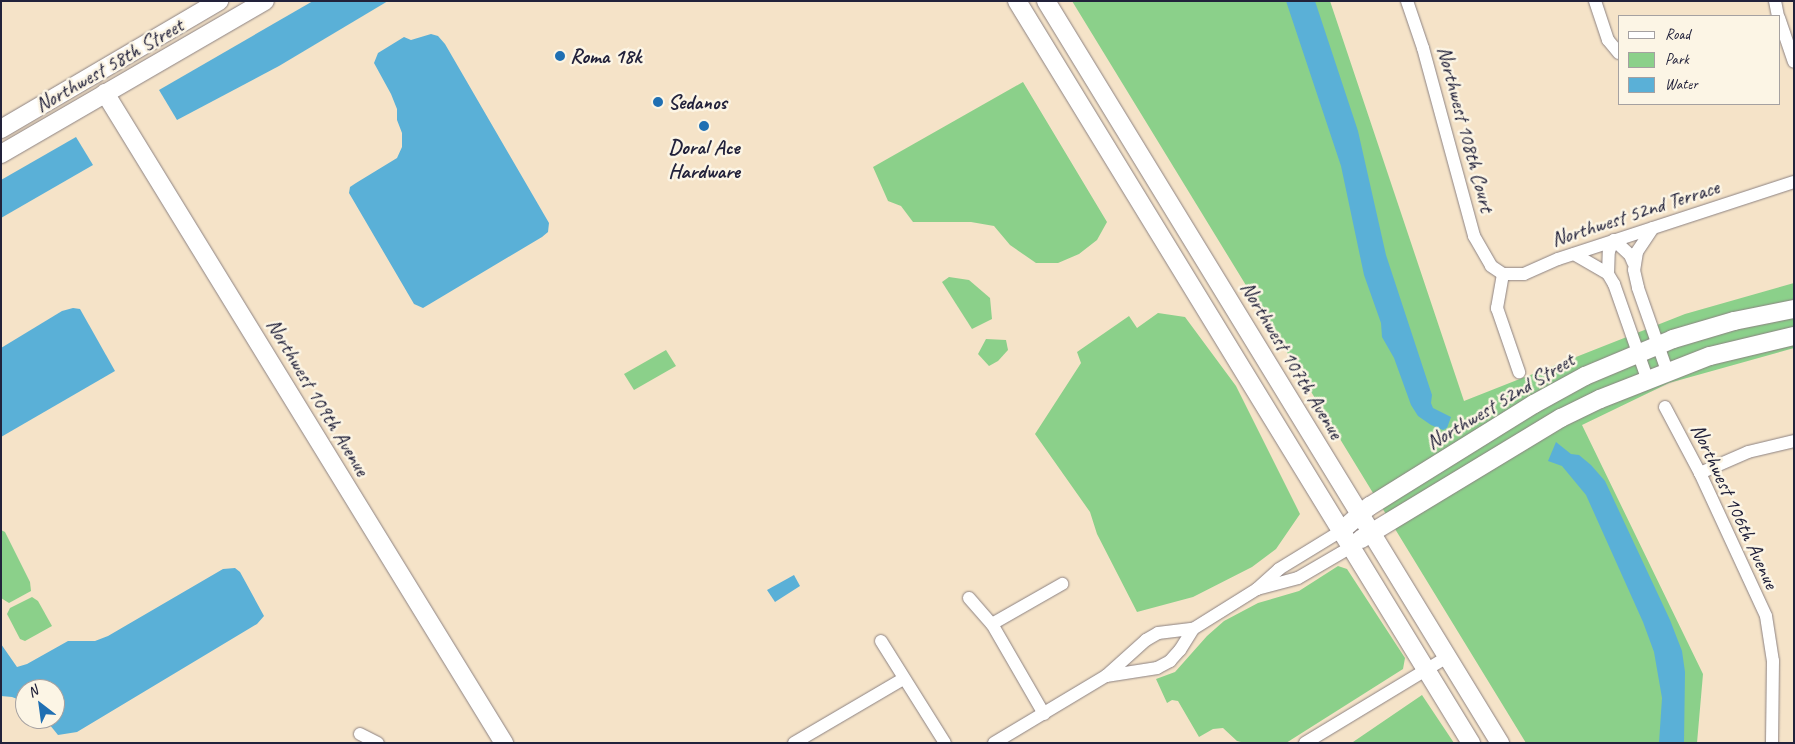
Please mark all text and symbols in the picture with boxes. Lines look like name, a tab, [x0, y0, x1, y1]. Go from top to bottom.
street label: Northwest 58th Street	[30, 12, 188, 118]
legend	[1618, 15, 1780, 105]
text: Road	[1665, 25, 1690, 44]
place label: Roma 18k	[570, 43, 641, 69]
street label: Northwest 108th Court	[1432, 43, 1500, 215]
marker: Roma 18k	[554, 50, 566, 62]
text: Park	[1665, 50, 1689, 69]
text: Water	[1665, 75, 1698, 94]
place label: Sedanos	[668, 89, 727, 115]
marker: Sedanos	[652, 96, 664, 108]
marker: Doral Ace Hardware	[698, 120, 710, 132]
place label: Doral Ace Hardware	[668, 134, 740, 184]
street label: Northwest 52nd Terrace	[1548, 174, 1722, 252]
street label: Northwest 107th Avenue	[1235, 277, 1349, 443]
street label: Northwest 109th Avenue	[261, 314, 375, 480]
street label: Northwest 52nd Street	[1421, 347, 1579, 455]
street label: Northwest 106th Avenue	[1686, 420, 1784, 592]
north arrow	[15, 679, 65, 729]
text: N	[25, 682, 41, 701]

